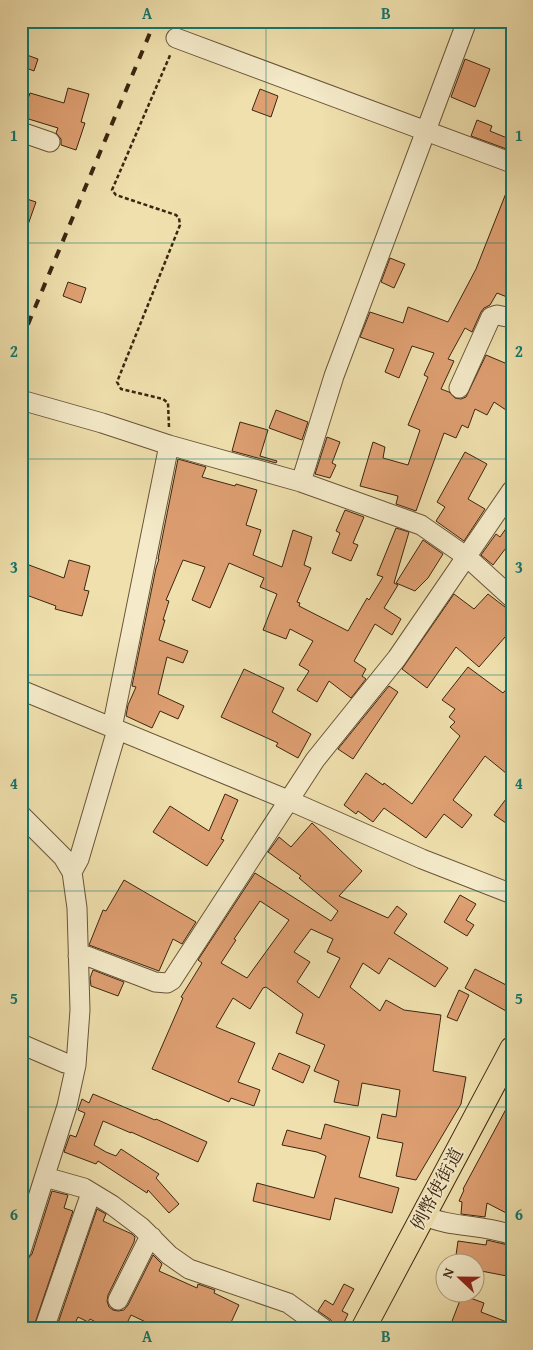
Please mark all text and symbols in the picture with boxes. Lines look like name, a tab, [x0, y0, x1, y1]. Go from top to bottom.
text: A	[142, 1, 153, 25]
text: B	[381, 1, 391, 25]
text: 1	[10, 123, 18, 147]
text: 1	[515, 123, 523, 147]
text: 2	[10, 339, 18, 363]
text: 2	[515, 339, 523, 363]
text: 3	[10, 555, 18, 579]
text: 3	[515, 555, 523, 579]
text: 4	[10, 771, 18, 795]
text: 4	[515, 771, 523, 795]
text: 5	[10, 986, 18, 1010]
text: 5	[515, 986, 523, 1010]
street label: 例幣使街道	[404, 1143, 470, 1235]
text: 6	[10, 1202, 18, 1226]
text: 6	[515, 1202, 523, 1226]
north arrow	[436, 1252, 486, 1302]
text: N	[437, 1264, 459, 1281]
text: A	[142, 1324, 153, 1348]
text: B	[381, 1324, 391, 1348]

